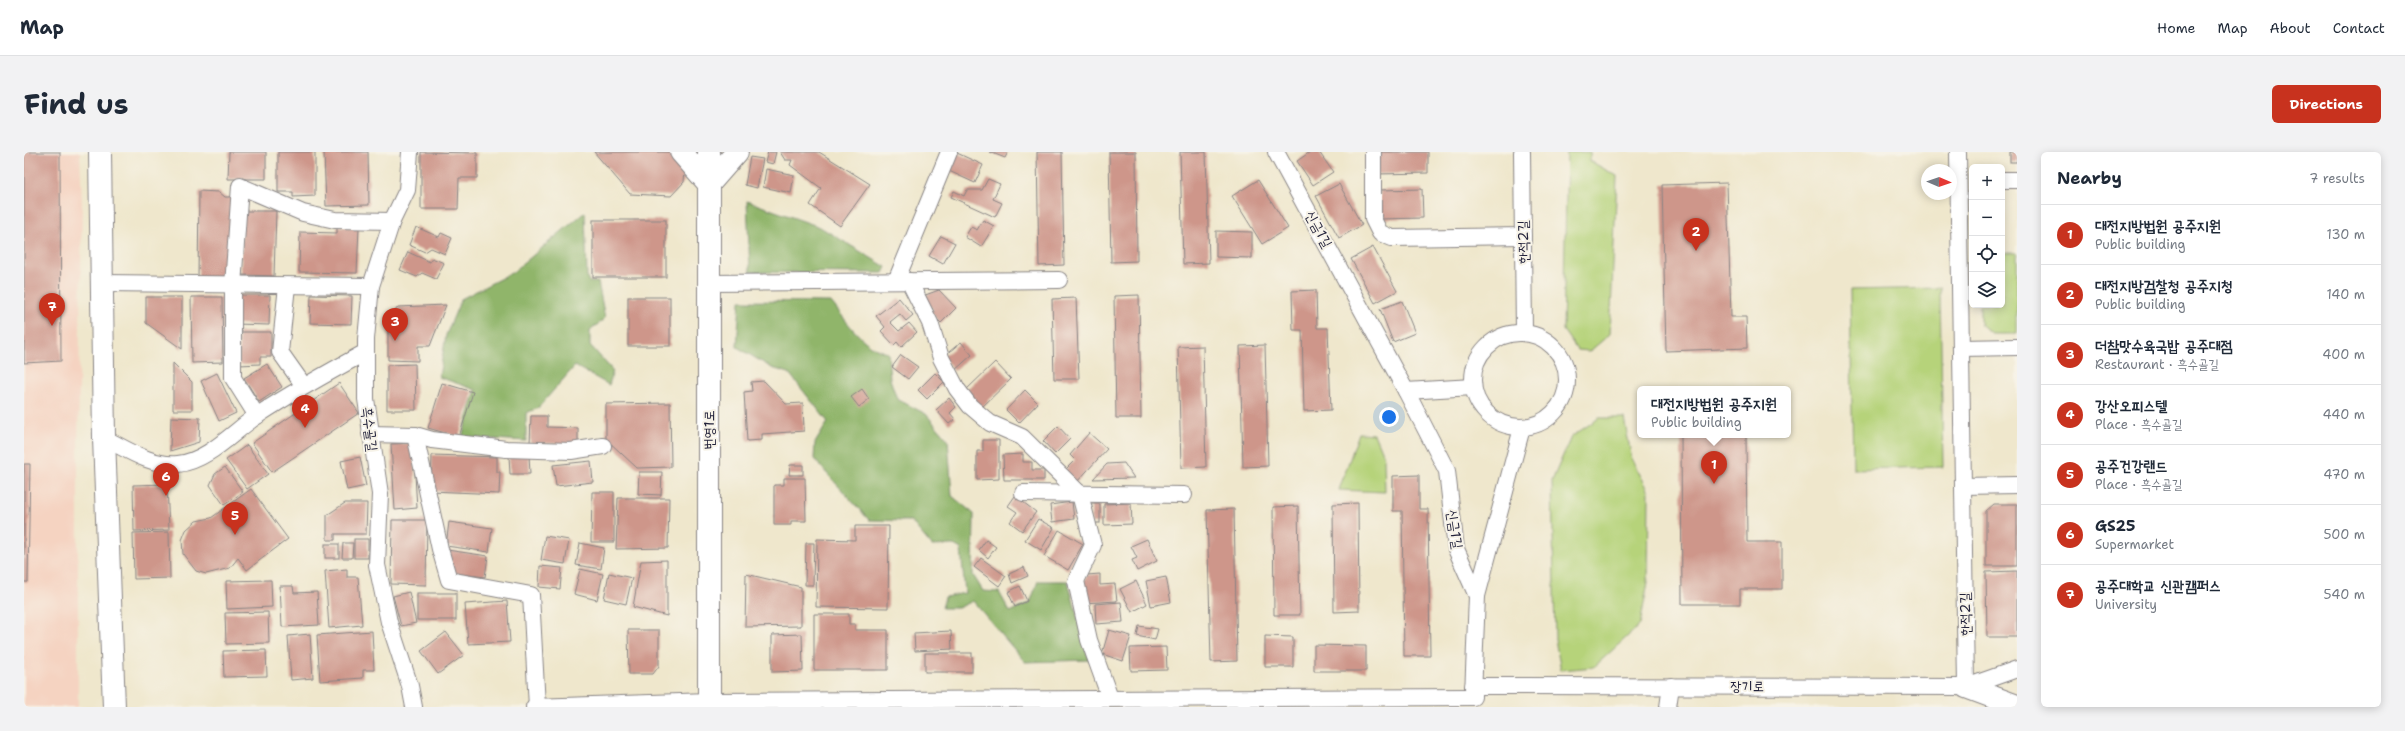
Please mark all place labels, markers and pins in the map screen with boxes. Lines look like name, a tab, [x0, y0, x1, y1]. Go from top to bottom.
pin: 2	[1683, 218, 1709, 251]
pin: 7	[39, 293, 65, 326]
pin: 3	[382, 308, 408, 341]
pin: 4	[292, 395, 318, 428]
pin: 1	[1701, 451, 1727, 484]
pin: 6	[153, 463, 179, 496]
pin: 5	[222, 502, 248, 535]

